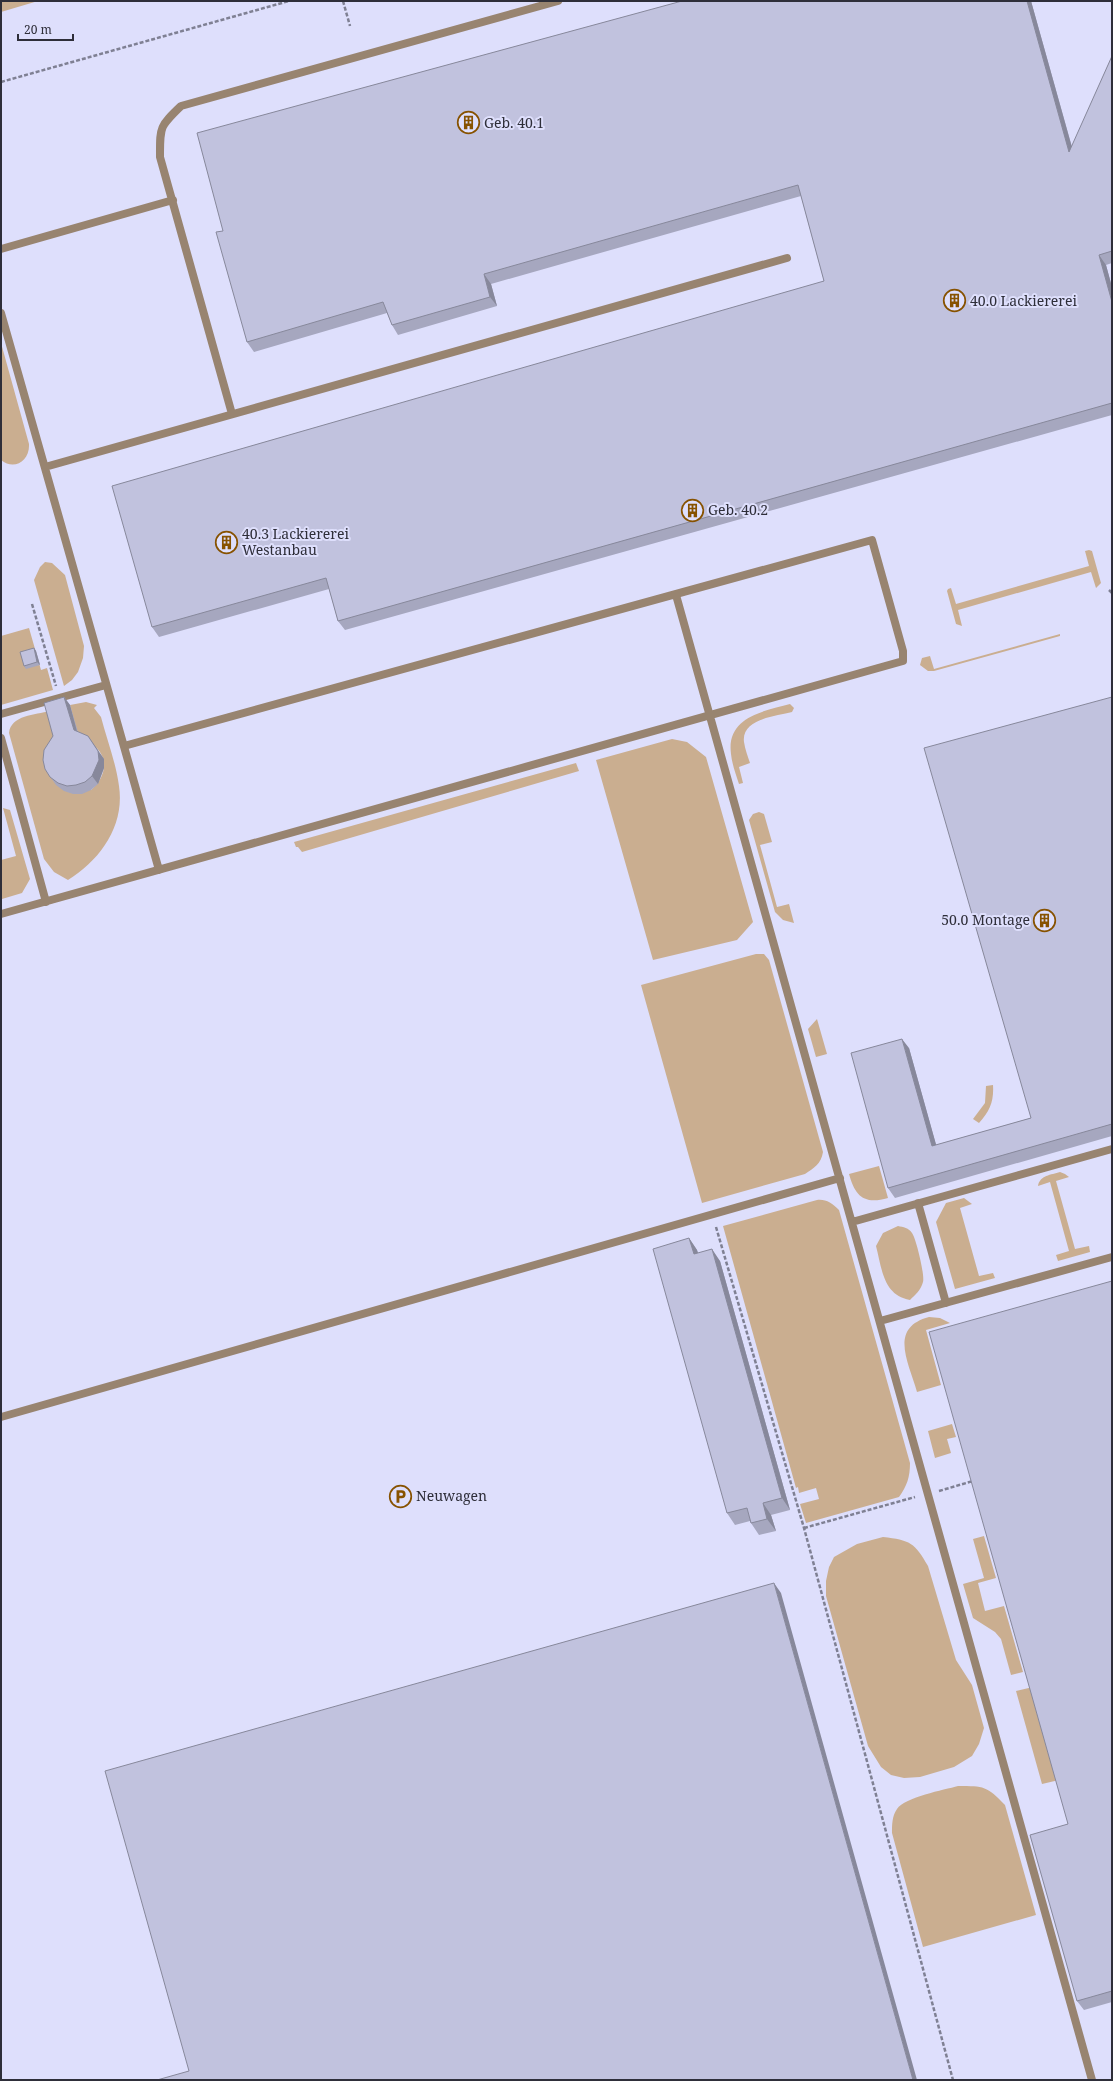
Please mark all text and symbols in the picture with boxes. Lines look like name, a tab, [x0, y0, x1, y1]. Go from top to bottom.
scale bar	[18, 16, 73, 42]
text: 20 m	[24, 21, 52, 38]
building icon: Geb. 40.1	[455, 110, 481, 136]
place label: Geb. 40.1	[484, 113, 544, 132]
building icon: 40.0 Lackiererei	[941, 288, 967, 314]
place label: 40.0 Lackiererei	[970, 291, 1077, 310]
building icon: Geb. 40.2	[680, 497, 706, 523]
place label: Geb. 40.2	[708, 500, 768, 519]
place label: 40.3 Lackiererei Westanbau	[242, 524, 349, 559]
building icon: 40.3 Lackiererei Westanbau	[213, 529, 239, 555]
building icon: 50.0 Montage	[1032, 907, 1058, 933]
place label: 50.0 Montage	[941, 910, 1030, 929]
parking icon: Neuwagen	[387, 1483, 413, 1509]
place label: Neuwagen	[416, 1486, 487, 1505]

